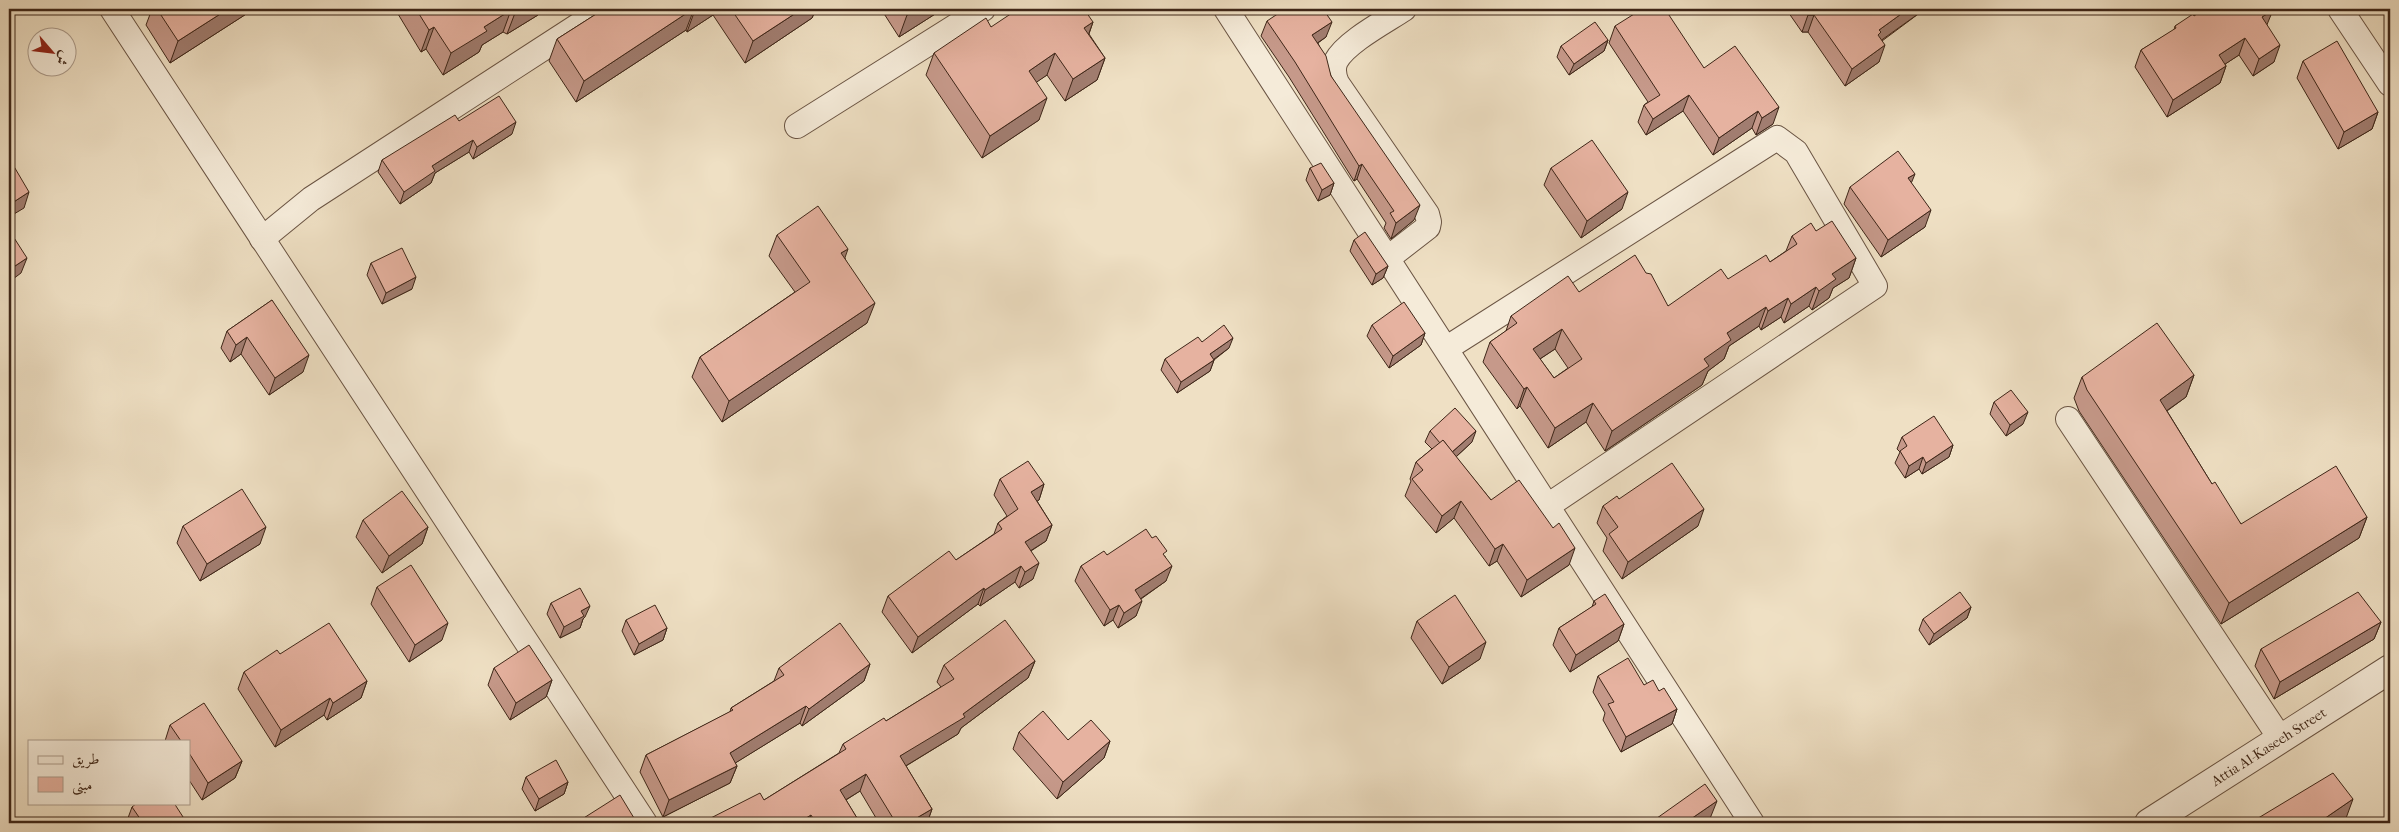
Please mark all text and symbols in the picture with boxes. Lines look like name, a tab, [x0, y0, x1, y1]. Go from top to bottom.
north arrow	[28, 28, 78, 78]
text: ش	[52, 48, 74, 68]
street label: Attia Al-Kaseeh Street	[2208, 704, 2329, 790]
legend	[28, 740, 190, 804]
text: طريق	[72, 750, 99, 769]
text: مبنى	[72, 776, 92, 796]

